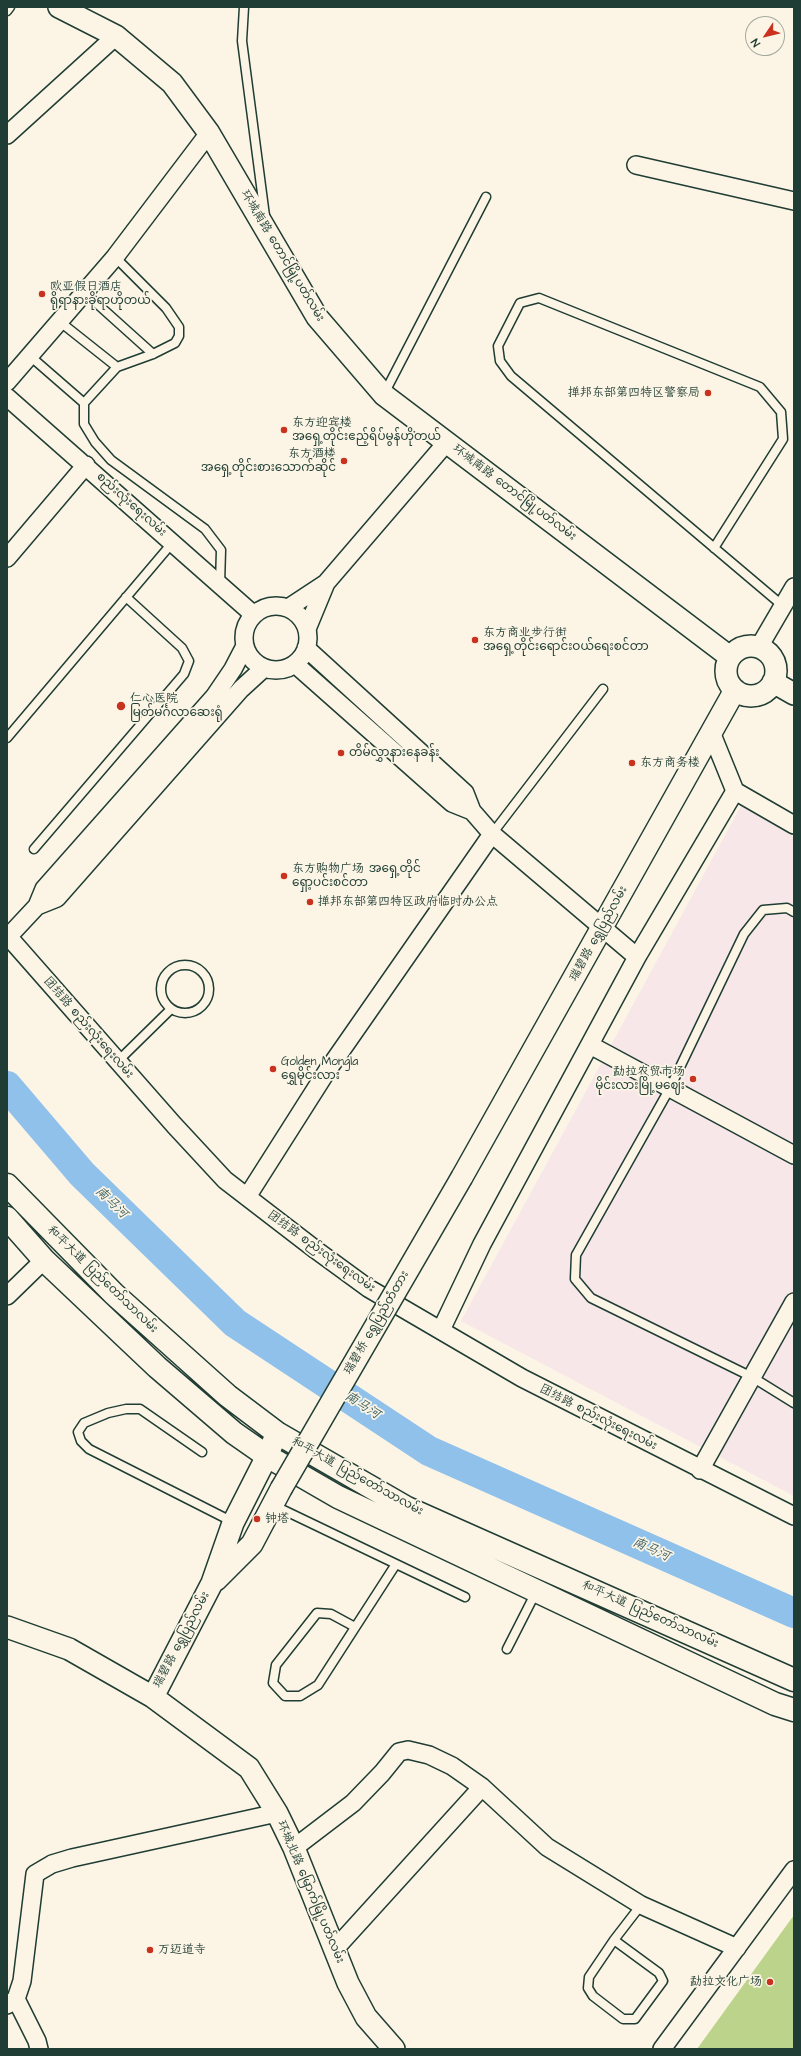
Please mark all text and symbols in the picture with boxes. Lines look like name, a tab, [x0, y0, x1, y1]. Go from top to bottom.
north arrow	[745, 16, 785, 56]
text: N	[747, 35, 764, 50]
street label: 环城南路 တောင်မြို့ပတ်လမ်း	[237, 188, 327, 324]
place label: 欧亚假日酒店 ရိုရာနားခိုရာဟိုတယ်	[50, 280, 151, 308]
marker: 欧亚假日酒店 ရိုရာနားခိုရာဟိုတယ်	[37, 289, 47, 299]
place label: 掸邦东部第四特区警察局	[568, 386, 700, 400]
marker: 掸邦东部第四特区警察局	[703, 388, 713, 398]
place label: 东方迎宾楼 အရှေ့တိုင်းဧည့်ရိပ်မွန်ဟိုတယ်	[292, 416, 441, 444]
marker: 东方迎宾楼 အရှေ့တိုင်းဧည့်ရိပ်မွန်ဟိုတယ်	[279, 425, 289, 435]
street label: 环城南路 တောင်မြို့ပတ်လမ်း	[449, 442, 579, 544]
place label: 东方酒楼 အရှေ့တိုင်းစားသောက်ဆိုင်	[201, 447, 336, 475]
marker: 东方酒楼 အရှေ့တိုင်းစားသောက်ဆိုင်	[339, 456, 349, 466]
street label: စည်းလုံးရေးလမ်း	[93, 470, 169, 540]
place label: 东方商业步行街 အရှေ့တိုင်းရောင်းဝယ်ရေးစင်တာ	[483, 626, 649, 654]
marker: 东方商业步行街 အရှေ့တိုင်းရောင်းဝယ်ရေးစင်တာ	[470, 635, 480, 645]
place label: 仁心医院 မြတ်မင်္ဂလာဆေးရုံ	[130, 692, 223, 720]
marker: 仁心医院 မြတ်မင်္ဂလာဆေးရုံ	[115, 700, 127, 712]
place label: တိမ်လွှာနားနေခန်း	[349, 746, 439, 760]
marker: တိမ်လွှာနားနေခန်း	[336, 748, 346, 758]
place label: 东方商务楼	[640, 756, 700, 770]
marker: 东方商务楼	[627, 758, 637, 768]
place label: 东方购物广场 အရှေ့တိုင် ရှော့ပင်းစင်တာ	[292, 862, 421, 890]
marker: 东方购物广场 အရှေ့တိုင် ရှော့ပင်းစင်တာ	[279, 871, 289, 881]
street label: 瑞碧路 ရွှေပြည်လမ်း	[567, 884, 631, 984]
place label: 掸邦东部第四特区政府临时办公点	[318, 895, 498, 909]
marker: 掸邦东部第四特区政府临时办公点	[305, 897, 315, 907]
street label: 团结路 စည်းလုံးရေးလမ်း	[40, 974, 136, 1082]
place label: Golden Mongla ရွှေမိုင်းလား	[281, 1055, 358, 1083]
marker: Golden Mongla ရွှေမိုင်းလား	[268, 1064, 278, 1074]
place label: 勐拉农贸市场 မိုင်းလားမြို့မဈေး	[595, 1065, 685, 1093]
marker: 勐拉农贸市场 မိုင်းလားမြို့မဈေး	[688, 1074, 698, 1084]
water label: 南马河	[92, 1184, 130, 1222]
street label: 团结路 စည်းလုံးရေးလမ်း	[264, 1208, 378, 1296]
street label: 和平大道 ပြည်တော်သာလမ်း	[44, 1223, 160, 1337]
street label: 瑞碧桥 ရွှေပြည်တံတား	[341, 1269, 413, 1377]
street label: 团结路 စည်းလုံးရေးလမ်း	[537, 1382, 659, 1454]
water label: 南马河	[341, 1389, 383, 1423]
street label: 和平大道 ပြည်တော်သာလမ်း	[289, 1435, 425, 1519]
place label: 钟塔	[265, 1512, 289, 1526]
marker: 钟塔	[252, 1514, 262, 1524]
water label: 南马河	[630, 1535, 672, 1565]
street label: 和平大道 ပြည်တော်သာလမ်း	[579, 1578, 721, 1652]
street label: 瑞碧路 ရွှေပြည်လမ်း	[151, 1590, 213, 1690]
street label: 环城北路 မြောက်မြို့ပတ်လမ်း	[273, 1818, 347, 1966]
place label: 万迈道寺	[158, 1943, 206, 1957]
marker: 万迈道寺	[145, 1945, 155, 1955]
place label: 勐拉文化广场	[690, 1975, 762, 1989]
marker: 勐拉文化广场	[765, 1977, 775, 1987]

